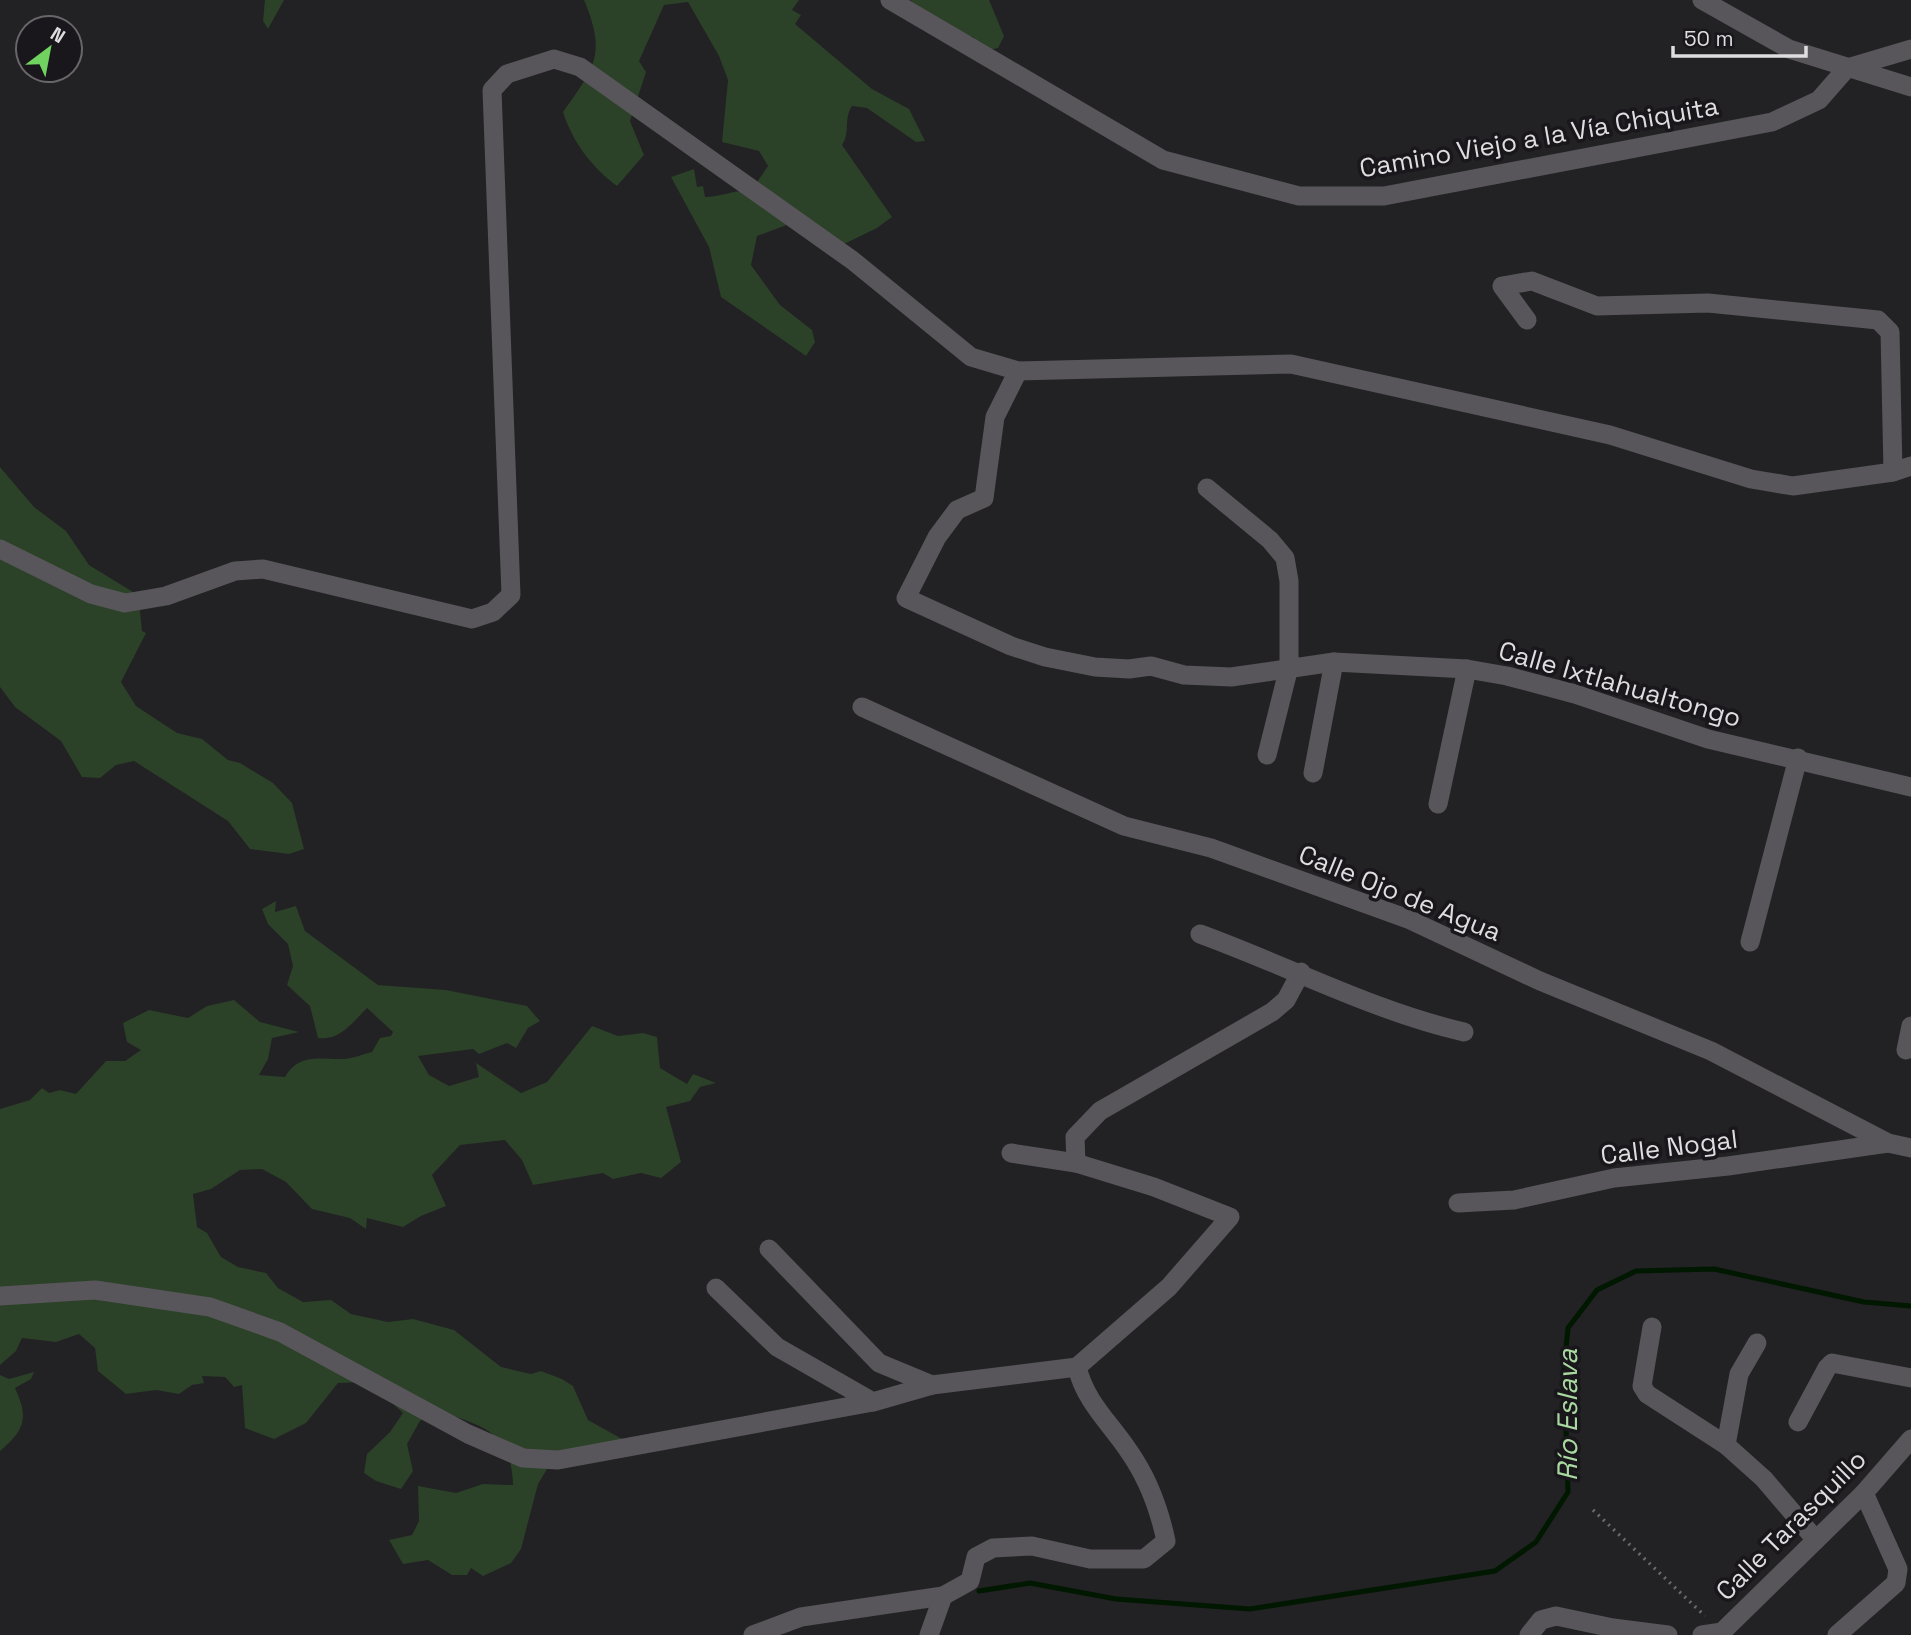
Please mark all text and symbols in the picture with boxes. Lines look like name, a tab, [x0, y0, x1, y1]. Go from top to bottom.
north arrow	[14, 14, 84, 84]
scale bar	[1673, 14, 1806, 58]
text: N	[46, 21, 70, 49]
text: 50 m	[1684, 25, 1734, 52]
street label: Camino Viejo a la Vía Chiquita	[1357, 89, 1721, 185]
street label: Calle Ixtlahualtongo	[1495, 633, 1745, 735]
street label: Calle Ojo de Agua	[1294, 837, 1506, 949]
street label: Calle Nogal	[1599, 1122, 1739, 1172]
water label: Río Eslava	[1549, 1348, 1585, 1481]
street label: Calle Tarasquillo	[1708, 1442, 1874, 1608]

